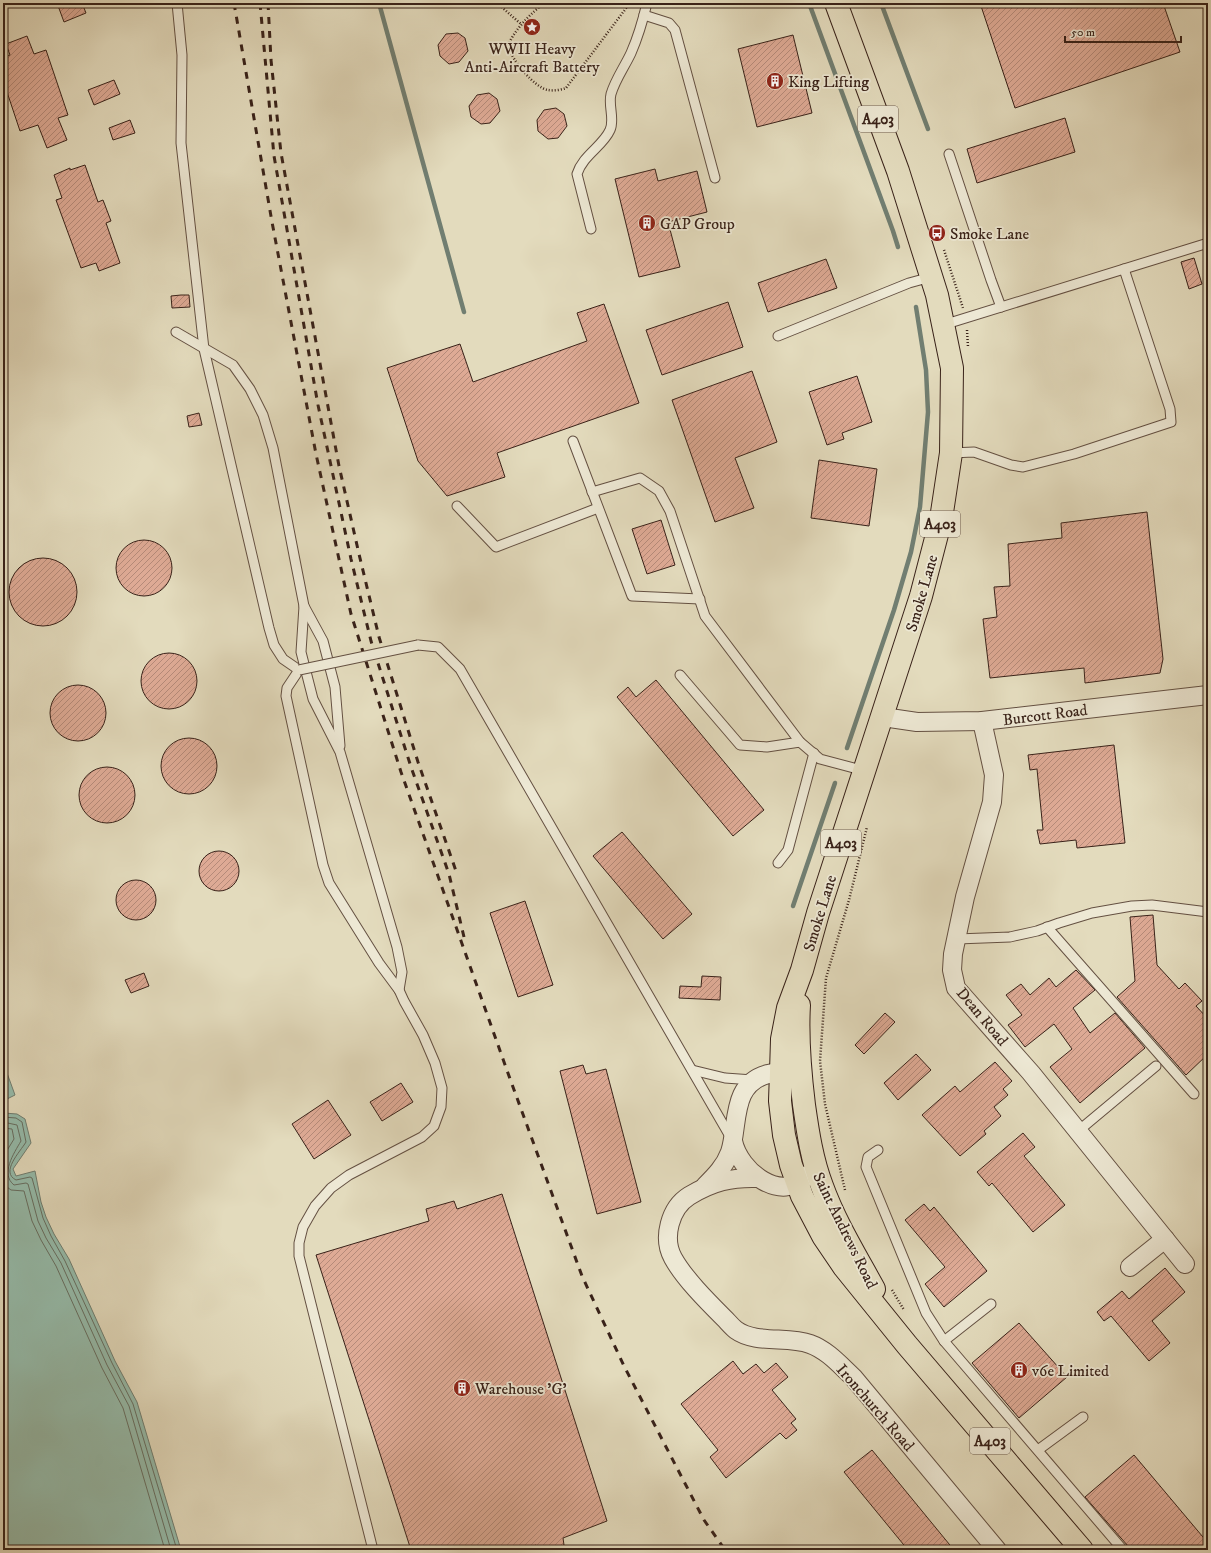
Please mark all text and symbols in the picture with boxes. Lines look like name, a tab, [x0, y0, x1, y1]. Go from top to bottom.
place icon: WWII Heavy Anti-Aircraft Battery	[522, 17, 542, 37]
scale bar	[1065, 18, 1181, 44]
text: 50 m	[1071, 25, 1095, 40]
place label: WWII Heavy Anti-Aircraft Battery	[464, 39, 600, 77]
building icon: King Lifting	[765, 71, 785, 91]
place label: King Lifting	[788, 72, 869, 92]
road number: A403	[858, 106, 898, 132]
building icon: GAP Group	[637, 213, 657, 233]
place label: GAP Group	[660, 214, 735, 234]
bus stop icon: Smoke Lane	[927, 223, 947, 243]
place label: Smoke Lane	[950, 224, 1030, 244]
road number: A403	[920, 511, 960, 537]
street label: Smoke Lane	[901, 552, 943, 634]
street label: Burcott Road	[1002, 700, 1089, 730]
road number: A403	[821, 830, 861, 856]
street label: Smoke Lane	[799, 872, 841, 954]
street label: Dean Road	[952, 983, 1012, 1050]
street label: Saint Andrews Road	[808, 1169, 882, 1292]
street label: Ironchurch Road	[832, 1360, 919, 1455]
building icon: v6e Limited	[1009, 1360, 1029, 1380]
place label: v6e Limited	[1031, 1361, 1109, 1381]
building icon: Warehouse 'G'	[452, 1378, 472, 1398]
place label: Warehouse 'G'	[474, 1379, 567, 1399]
road number: A403	[970, 1428, 1010, 1454]

